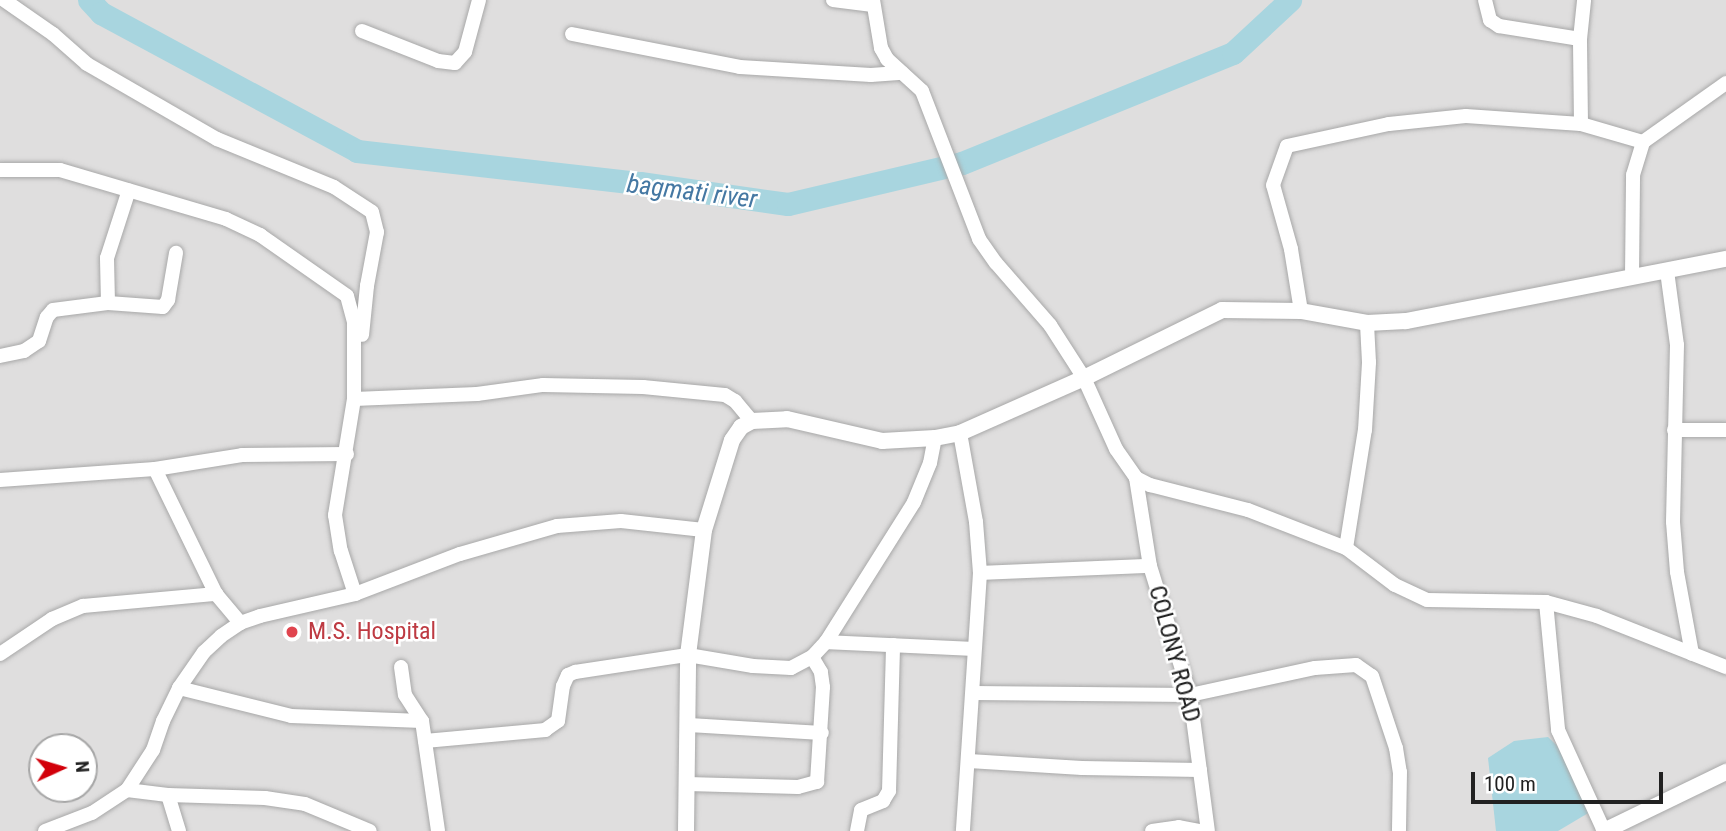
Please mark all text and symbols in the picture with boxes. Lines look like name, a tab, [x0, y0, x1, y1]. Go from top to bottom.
water label: bagmati river	[625, 169, 759, 215]
street label: COLONY ROAD	[1142, 583, 1206, 725]
place label: M.S. Hospital	[308, 618, 436, 646]
marker: M.S. Hospital	[282, 622, 302, 642]
north arrow	[28, 733, 98, 803]
scale bar	[1474, 758, 1666, 802]
text: N	[71, 760, 94, 773]
text: 100 m	[1484, 772, 1536, 796]

